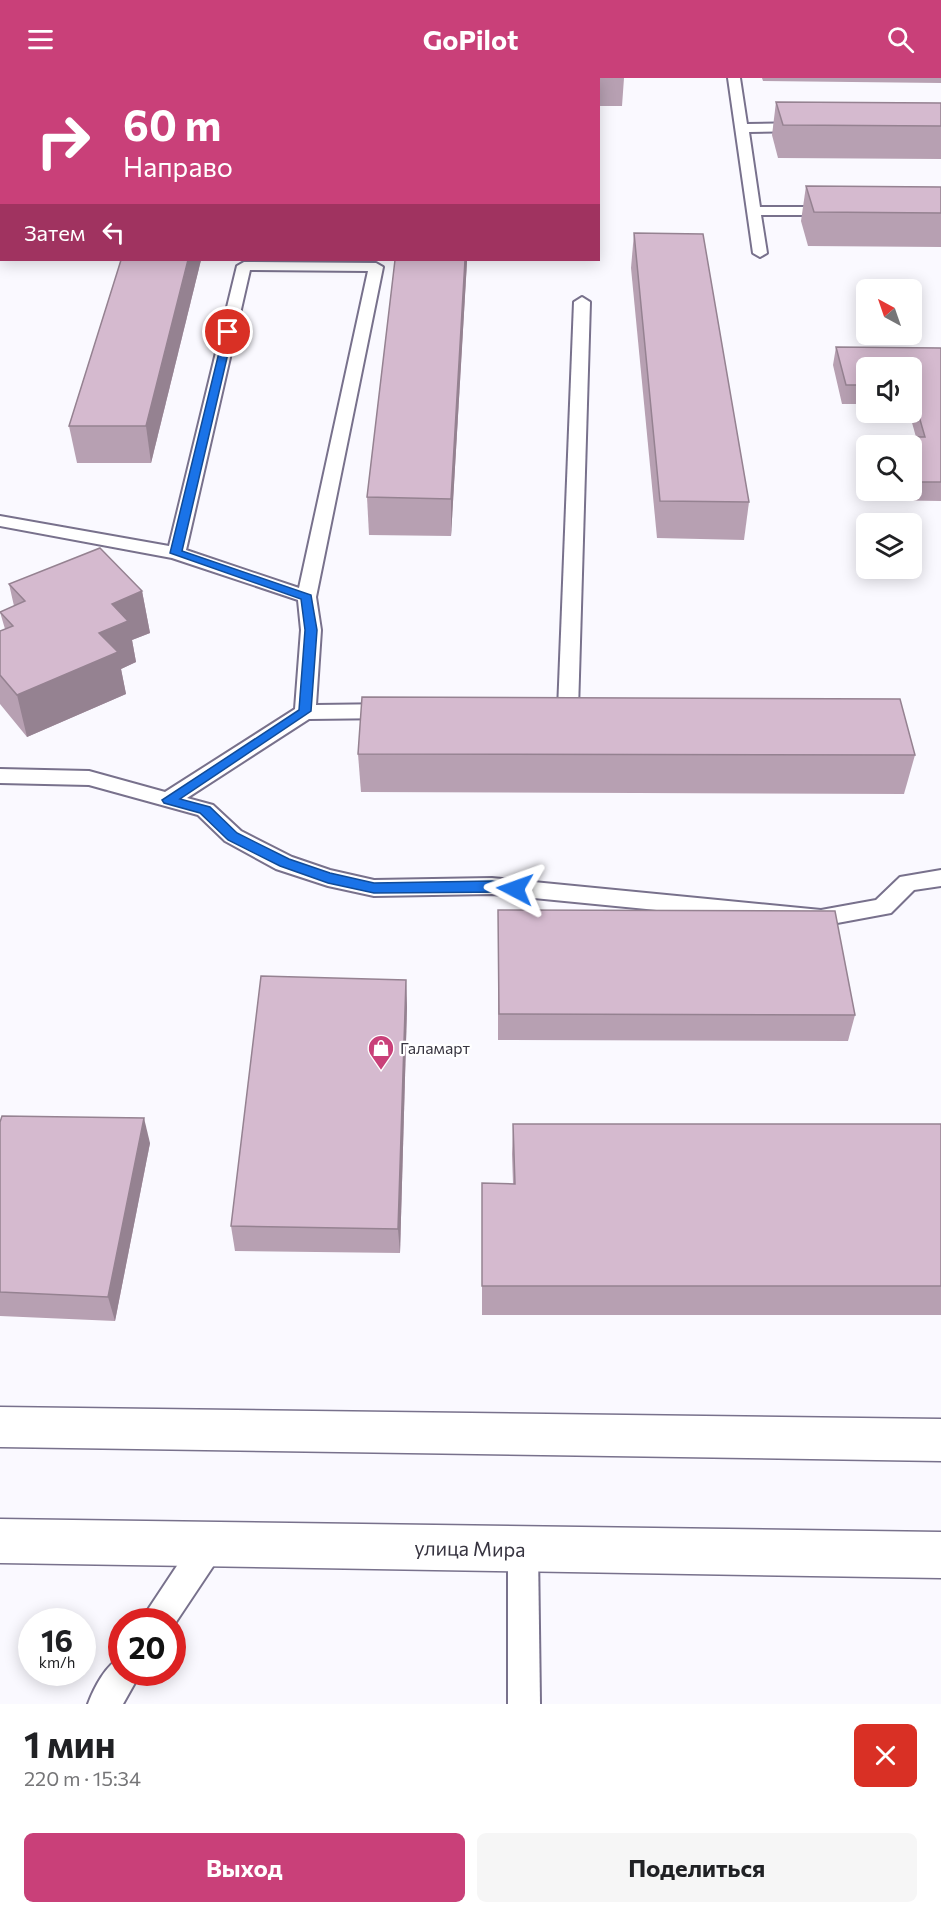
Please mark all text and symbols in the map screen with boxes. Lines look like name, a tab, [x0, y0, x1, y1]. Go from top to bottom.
icon: menu	[24, 23, 57, 56]
text: GoPilot	[423, 23, 518, 56]
icon: search	[884, 23, 917, 56]
text: 60 m	[123, 98, 222, 150]
icon: right	[24, 102, 102, 180]
text: Направо	[123, 150, 233, 183]
icon: left	[97, 216, 130, 249]
text: Затем	[24, 219, 85, 246]
north arrow	[856, 279, 922, 345]
map controls	[856, 279, 922, 579]
pin	[202, 306, 253, 357]
icon: arrive	[211, 315, 244, 348]
button: sound	[856, 357, 922, 423]
button: search	[856, 435, 922, 501]
button: layers	[856, 513, 922, 579]
position arrow	[483, 857, 547, 921]
shop icon: Галамарт	[366, 1033, 396, 1071]
place label: Галамарт	[400, 1038, 470, 1057]
street label: улица Мира	[414, 1535, 526, 1561]
speed limit sign: 20	[108, 1608, 186, 1686]
text: 16	[41, 1621, 73, 1658]
text: km/h	[39, 1653, 75, 1671]
text: 1 мин	[24, 1721, 116, 1765]
button: close	[854, 1724, 917, 1787]
text: 220 m · 15:34	[24, 1766, 141, 1790]
button: Выход	[24, 1833, 465, 1902]
button: Поделиться	[477, 1833, 917, 1902]

